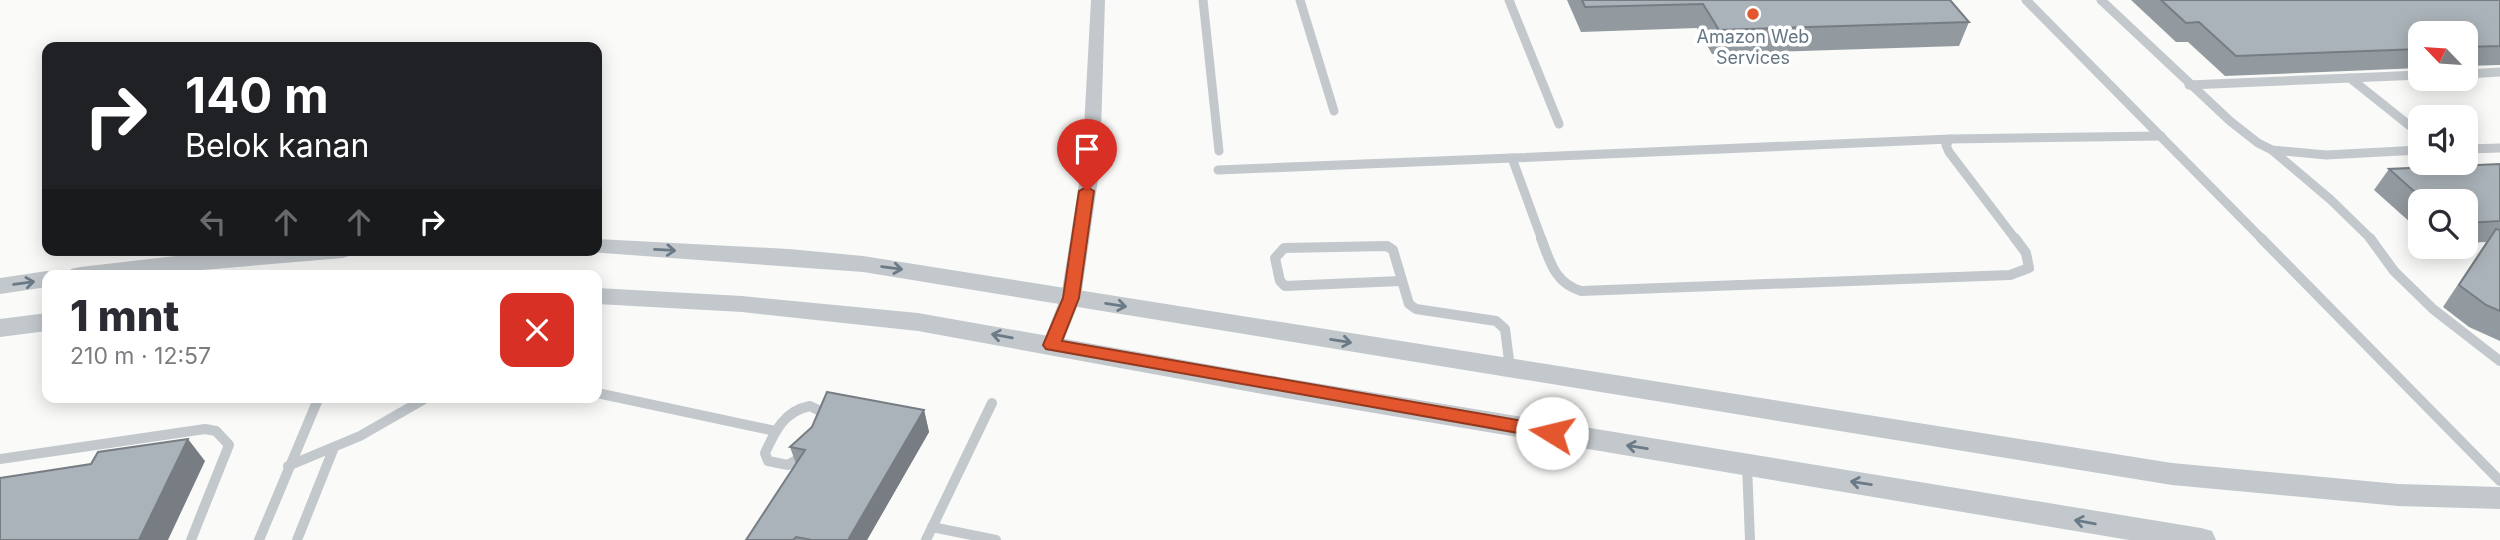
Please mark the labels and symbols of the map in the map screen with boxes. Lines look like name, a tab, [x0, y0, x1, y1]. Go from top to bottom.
marker: Amazon Web Services	[1745, 6, 1761, 22]
north arrow	[2408, 21, 2478, 91]
place label: Amazon Web Services	[1697, 26, 1809, 68]
pin	[1057, 119, 1117, 191]
one-way arrow	[653, 243, 676, 256]
one-way arrow	[880, 262, 902, 275]
one-way arrow	[12, 276, 34, 289]
one-way arrow	[1104, 299, 1127, 312]
one-way arrow	[991, 329, 1014, 342]
one-way arrow	[1329, 335, 1352, 348]
position arrow	[1515, 396, 1589, 470]
one-way arrow	[1626, 440, 1649, 453]
one-way arrow	[1850, 476, 1873, 489]
one-way arrow	[2074, 515, 2097, 528]

